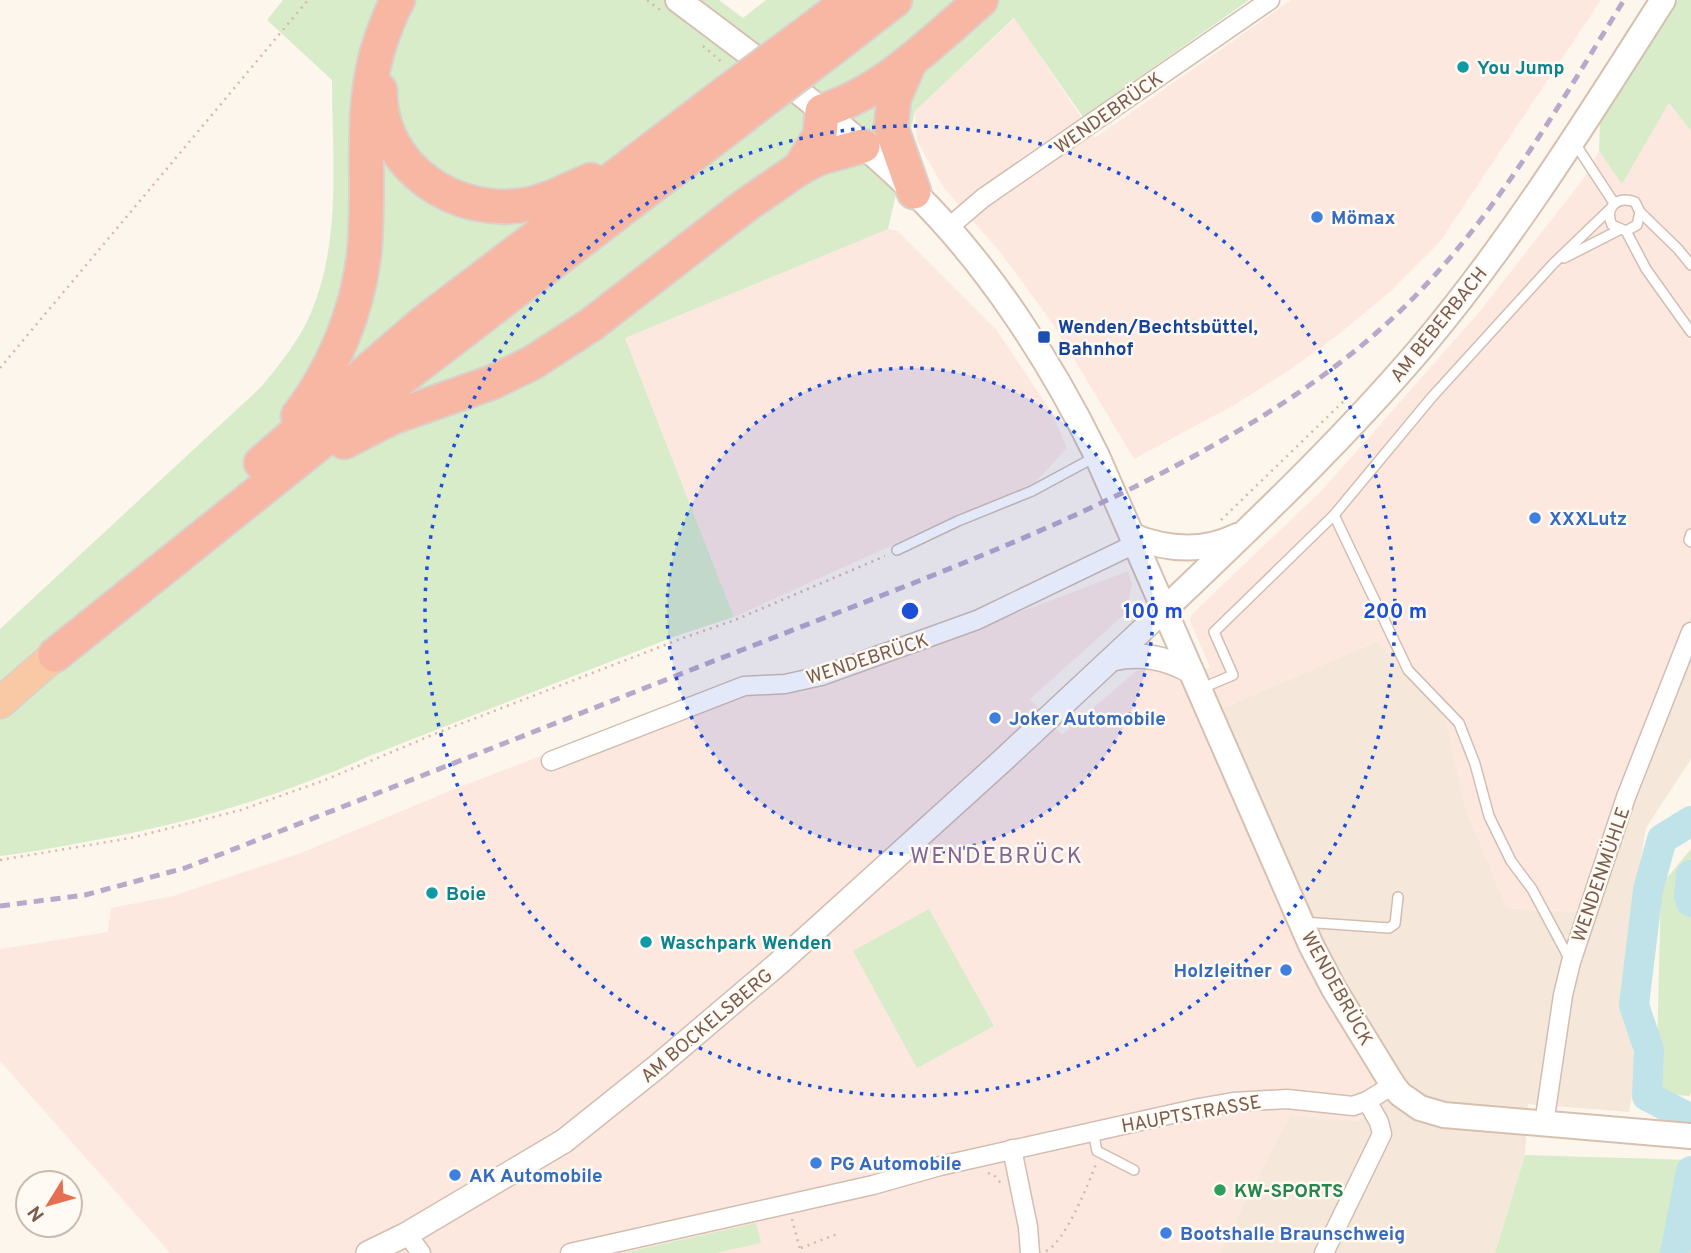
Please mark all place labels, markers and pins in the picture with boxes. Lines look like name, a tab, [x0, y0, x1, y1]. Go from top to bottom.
place label: You Jump	[1477, 57, 1565, 81]
marker: You Jump	[1455, 59, 1471, 75]
place label: Mömax	[1331, 207, 1396, 231]
marker: Mömax	[1309, 209, 1325, 225]
place label: Wenden/Bechtsbüttel, Bahnhof	[1058, 316, 1258, 362]
marker: Wenden/Bechtsbüttel, Bahnhof	[1036, 329, 1052, 345]
place label: XXXLutz	[1549, 508, 1627, 532]
marker: XXXLutz	[1527, 510, 1543, 526]
centre of rings	[898, 599, 922, 623]
place label: Joker Automobile	[1009, 708, 1166, 732]
marker: Joker Automobile	[987, 710, 1003, 726]
place label: Boie	[446, 883, 486, 907]
marker: Boie	[424, 885, 440, 901]
place label: Waschpark Wenden	[660, 932, 832, 956]
marker: Waschpark Wenden	[638, 934, 654, 950]
place label: Holzleitner	[1174, 960, 1272, 984]
marker: Holzleitner	[1278, 962, 1294, 978]
place label: PG Automobile	[830, 1153, 962, 1177]
marker: PG Automobile	[808, 1155, 824, 1171]
place label: AK Automobile	[469, 1165, 603, 1189]
marker: AK Automobile	[447, 1167, 463, 1183]
place label: KW-SPORTS	[1234, 1180, 1344, 1204]
marker: KW-SPORTS	[1212, 1182, 1228, 1198]
place label: Bootshalle Braunschweig	[1180, 1223, 1405, 1247]
marker: Bootshalle Braunschweig	[1158, 1225, 1174, 1241]

